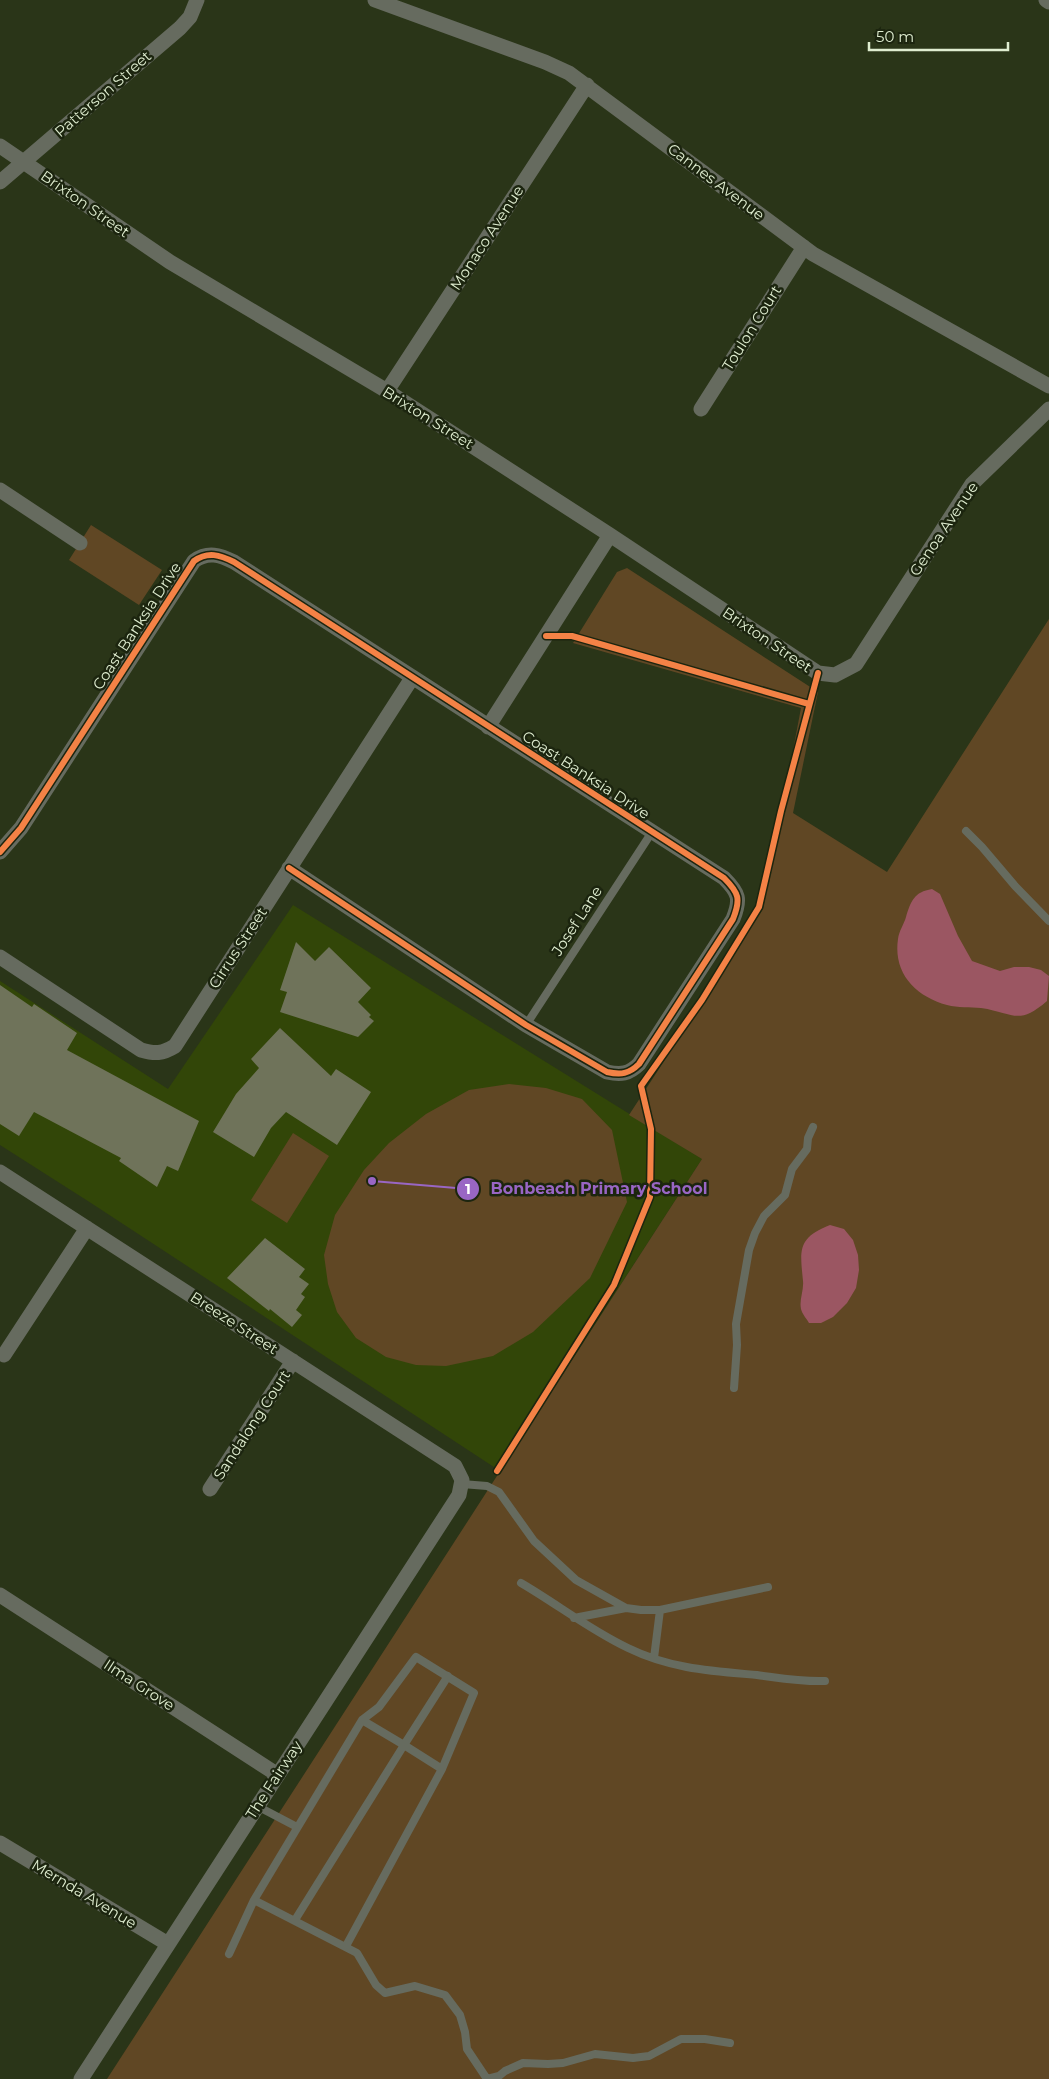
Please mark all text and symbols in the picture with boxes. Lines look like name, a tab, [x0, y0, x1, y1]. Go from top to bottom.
scale bar	[869, 20, 1008, 52]
text: 50 m	[876, 27, 914, 46]
street label: Patterson Street	[50, 46, 155, 141]
street label: Cannes Avenue	[664, 139, 769, 224]
street label: Brixton Street	[37, 166, 133, 241]
street label: Monaco Avenue	[446, 182, 527, 294]
street label: Toulon Court	[718, 282, 785, 374]
street label: Brixton Street	[379, 382, 477, 453]
street label: Genoa Avenue	[905, 478, 982, 579]
street label: Coast Banksia Drive	[88, 558, 185, 693]
street label: Brixton Street	[719, 603, 816, 677]
street label: Coast Banksia Drive	[519, 726, 654, 823]
street label: Josef Lane	[547, 882, 606, 960]
street label: Cirrus Street	[204, 903, 271, 992]
callout: Bonbeach Primary School	[455, 1173, 717, 1204]
text: 1	[465, 1179, 471, 1198]
text: Bonbeach Primary School	[491, 1179, 707, 1198]
street label: Breeze Street	[187, 1287, 282, 1358]
street label: Sandalong Court	[209, 1366, 294, 1483]
street label: Ilma Grove	[100, 1655, 178, 1715]
street label: The Fairway	[241, 1736, 306, 1822]
street label: Mernda Avenue	[28, 1855, 140, 1932]

